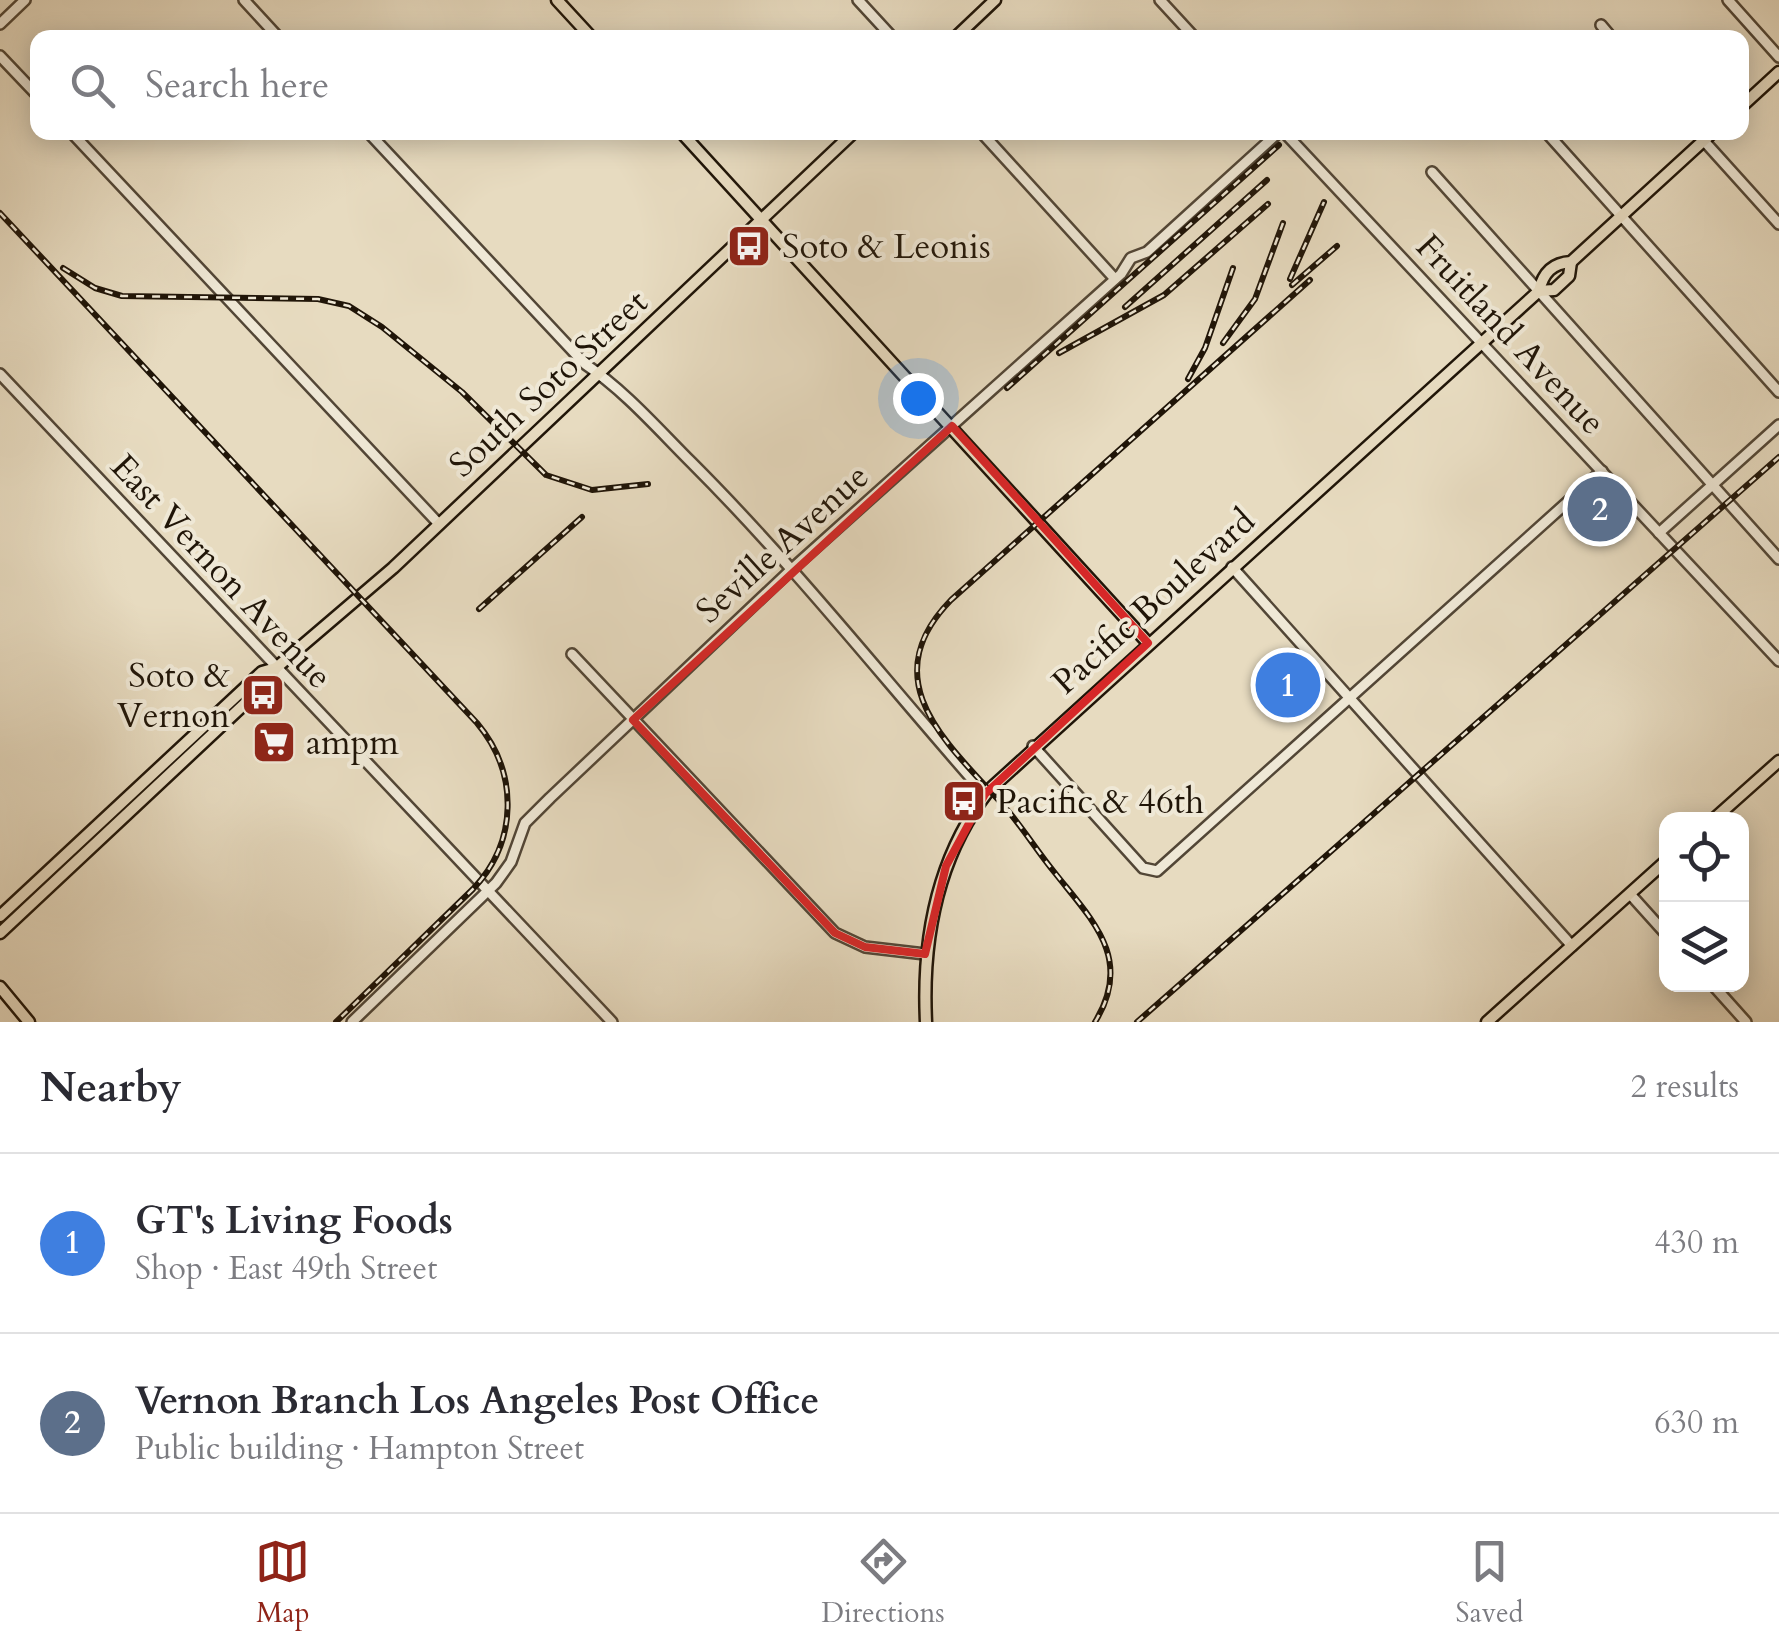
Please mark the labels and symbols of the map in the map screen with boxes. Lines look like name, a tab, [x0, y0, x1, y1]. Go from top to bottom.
bus stop icon: Soto & Leonis	[726, 223, 772, 269]
place label: Soto & Leonis	[782, 223, 991, 271]
street label: Fruitland Avenue	[1405, 224, 1616, 445]
street label: South Soto Street	[439, 279, 658, 488]
your location	[893, 373, 944, 424]
street label: East Vernon Avenue	[100, 444, 343, 700]
street label: Seville Avenue	[686, 453, 880, 634]
pin: 2	[1568, 472, 1632, 546]
street label: Pacific Boulevard	[1042, 497, 1266, 706]
pin: 1	[1256, 648, 1320, 722]
place label: Soto & Vernon	[117, 652, 230, 740]
bus stop icon: Soto & Vernon	[240, 672, 286, 718]
supermarket icon: ampm	[251, 719, 297, 765]
place label: ampm	[306, 719, 399, 767]
bus stop icon: Pacific & 46th	[941, 778, 987, 824]
place label: Pacific & 46th	[996, 778, 1204, 826]

